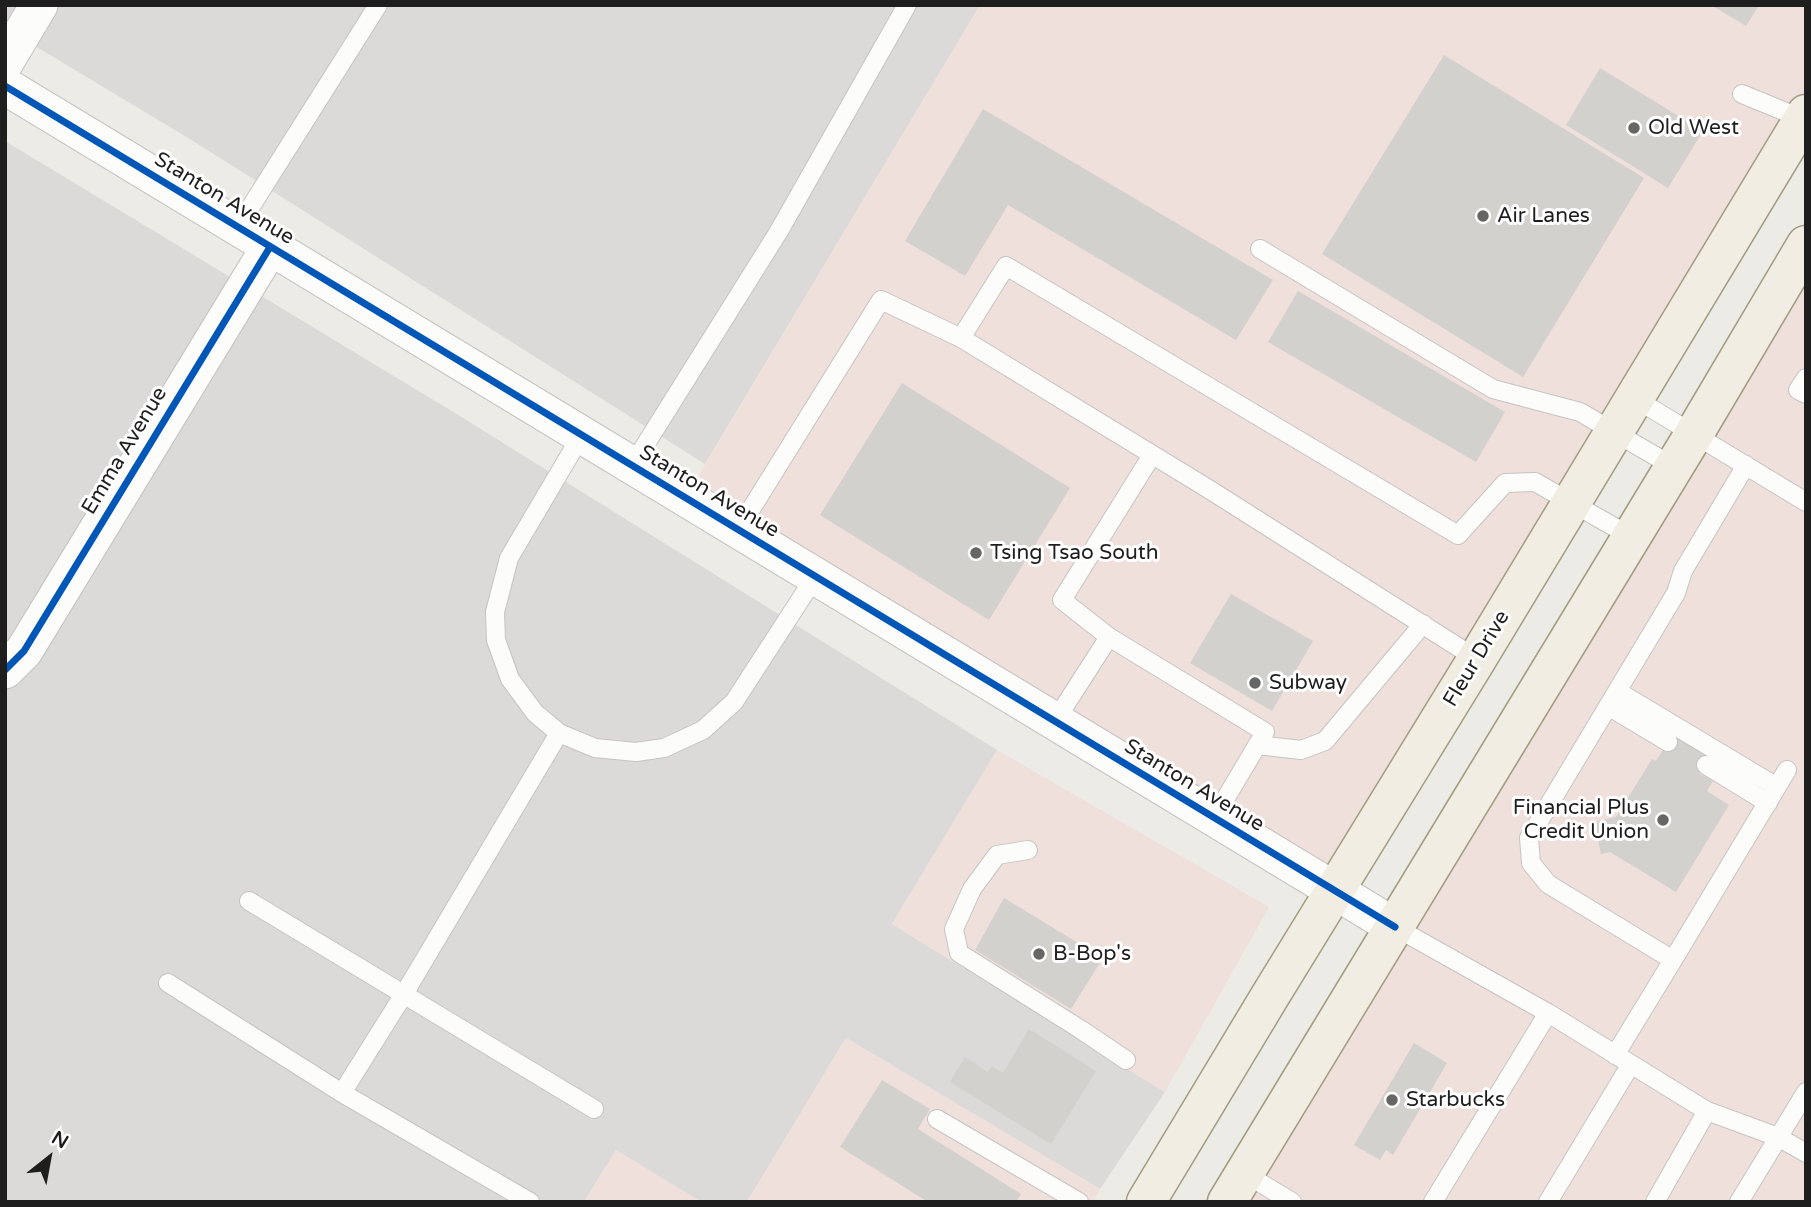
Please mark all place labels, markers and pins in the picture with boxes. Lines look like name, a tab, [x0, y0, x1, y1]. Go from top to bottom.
place label: Old West	[1648, 115, 1739, 141]
marker: Old West	[1626, 120, 1642, 136]
place label: Air Lanes	[1497, 203, 1590, 229]
marker: Air Lanes	[1475, 208, 1491, 224]
place label: Tsing Tsao South	[990, 540, 1159, 566]
marker: Tsing Tsao South	[968, 545, 984, 561]
place label: Subway	[1269, 670, 1347, 696]
marker: Subway	[1247, 675, 1263, 691]
place label: Financial Plus Credit Union	[1513, 795, 1649, 845]
marker: Financial Plus Credit Union	[1655, 812, 1671, 828]
place label: B-Bop's	[1053, 941, 1131, 967]
marker: B-Bop's	[1031, 946, 1047, 962]
place label: Starbucks	[1406, 1087, 1505, 1113]
marker: Starbucks	[1384, 1092, 1400, 1108]

